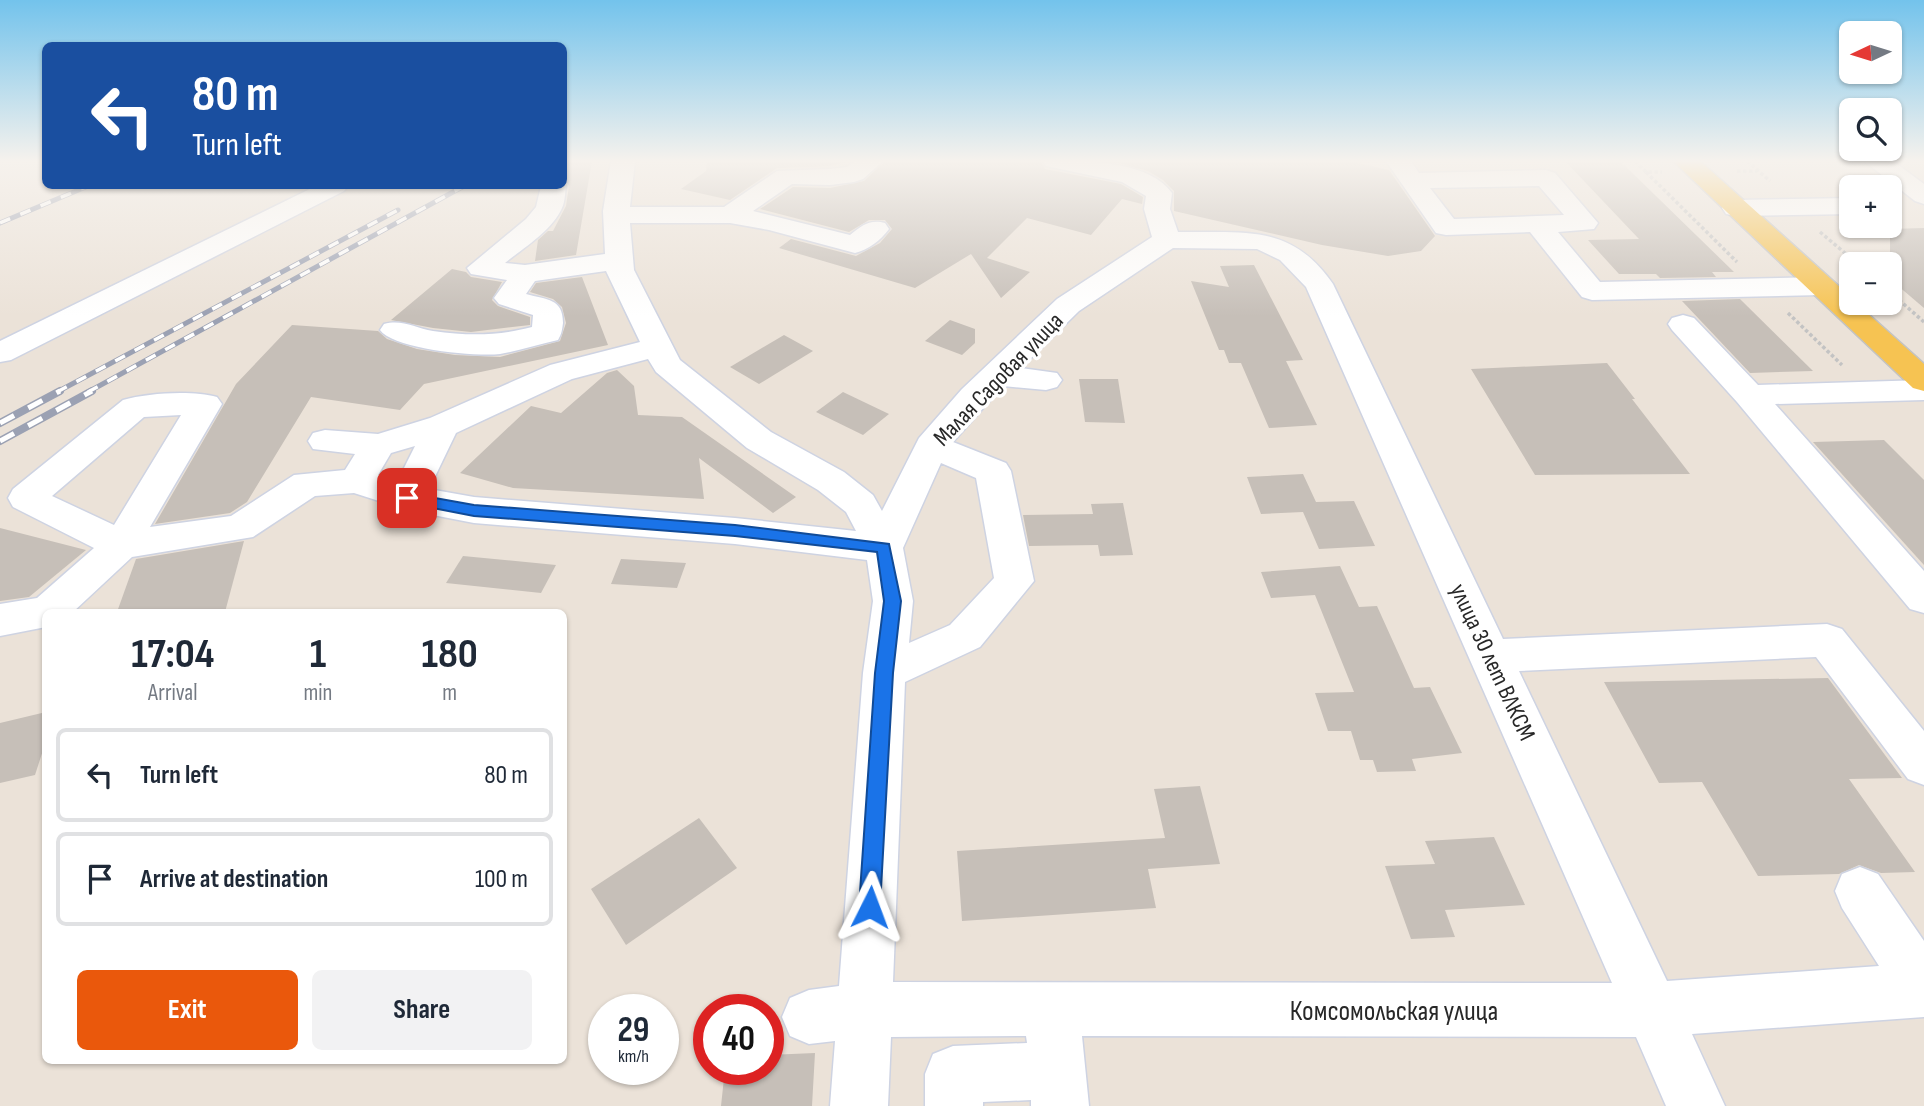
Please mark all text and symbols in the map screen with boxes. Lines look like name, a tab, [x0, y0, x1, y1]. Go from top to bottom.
north arrow	[1839, 21, 1902, 84]
map controls	[1839, 21, 1902, 315]
text: 80 m	[192, 66, 279, 125]
icon: left	[77, 70, 168, 161]
button: search	[1839, 98, 1902, 161]
text: Turn left	[192, 126, 282, 165]
button: +	[1839, 175, 1902, 238]
button: −	[1839, 252, 1902, 315]
street label: Малая Садовая улица	[927, 307, 1069, 452]
pin	[377, 468, 437, 528]
icon: arrive	[388, 479, 426, 517]
street label: улица 30 лет ВЛКСМ	[1444, 579, 1542, 745]
text: 17:04	[131, 629, 214, 680]
text: 1	[310, 629, 326, 680]
text: 180	[422, 629, 478, 680]
text: Arrival	[148, 679, 197, 707]
text: min	[304, 679, 332, 707]
text: m	[442, 679, 457, 707]
icon: left	[81, 756, 119, 794]
text: Turn left	[140, 760, 218, 791]
text: 80 m	[484, 760, 528, 791]
icon: arrive	[81, 860, 119, 898]
text: Arrive at destination	[140, 864, 328, 895]
text: 100 m	[475, 864, 528, 895]
position arrow	[833, 870, 907, 944]
button: Exit	[77, 970, 298, 1050]
button: Share	[312, 970, 532, 1050]
speed limit sign: 40	[693, 994, 784, 1085]
street label: Комсомольская улица	[1290, 995, 1498, 1028]
text: 29	[618, 1009, 649, 1052]
text: km/h	[618, 1046, 649, 1067]

